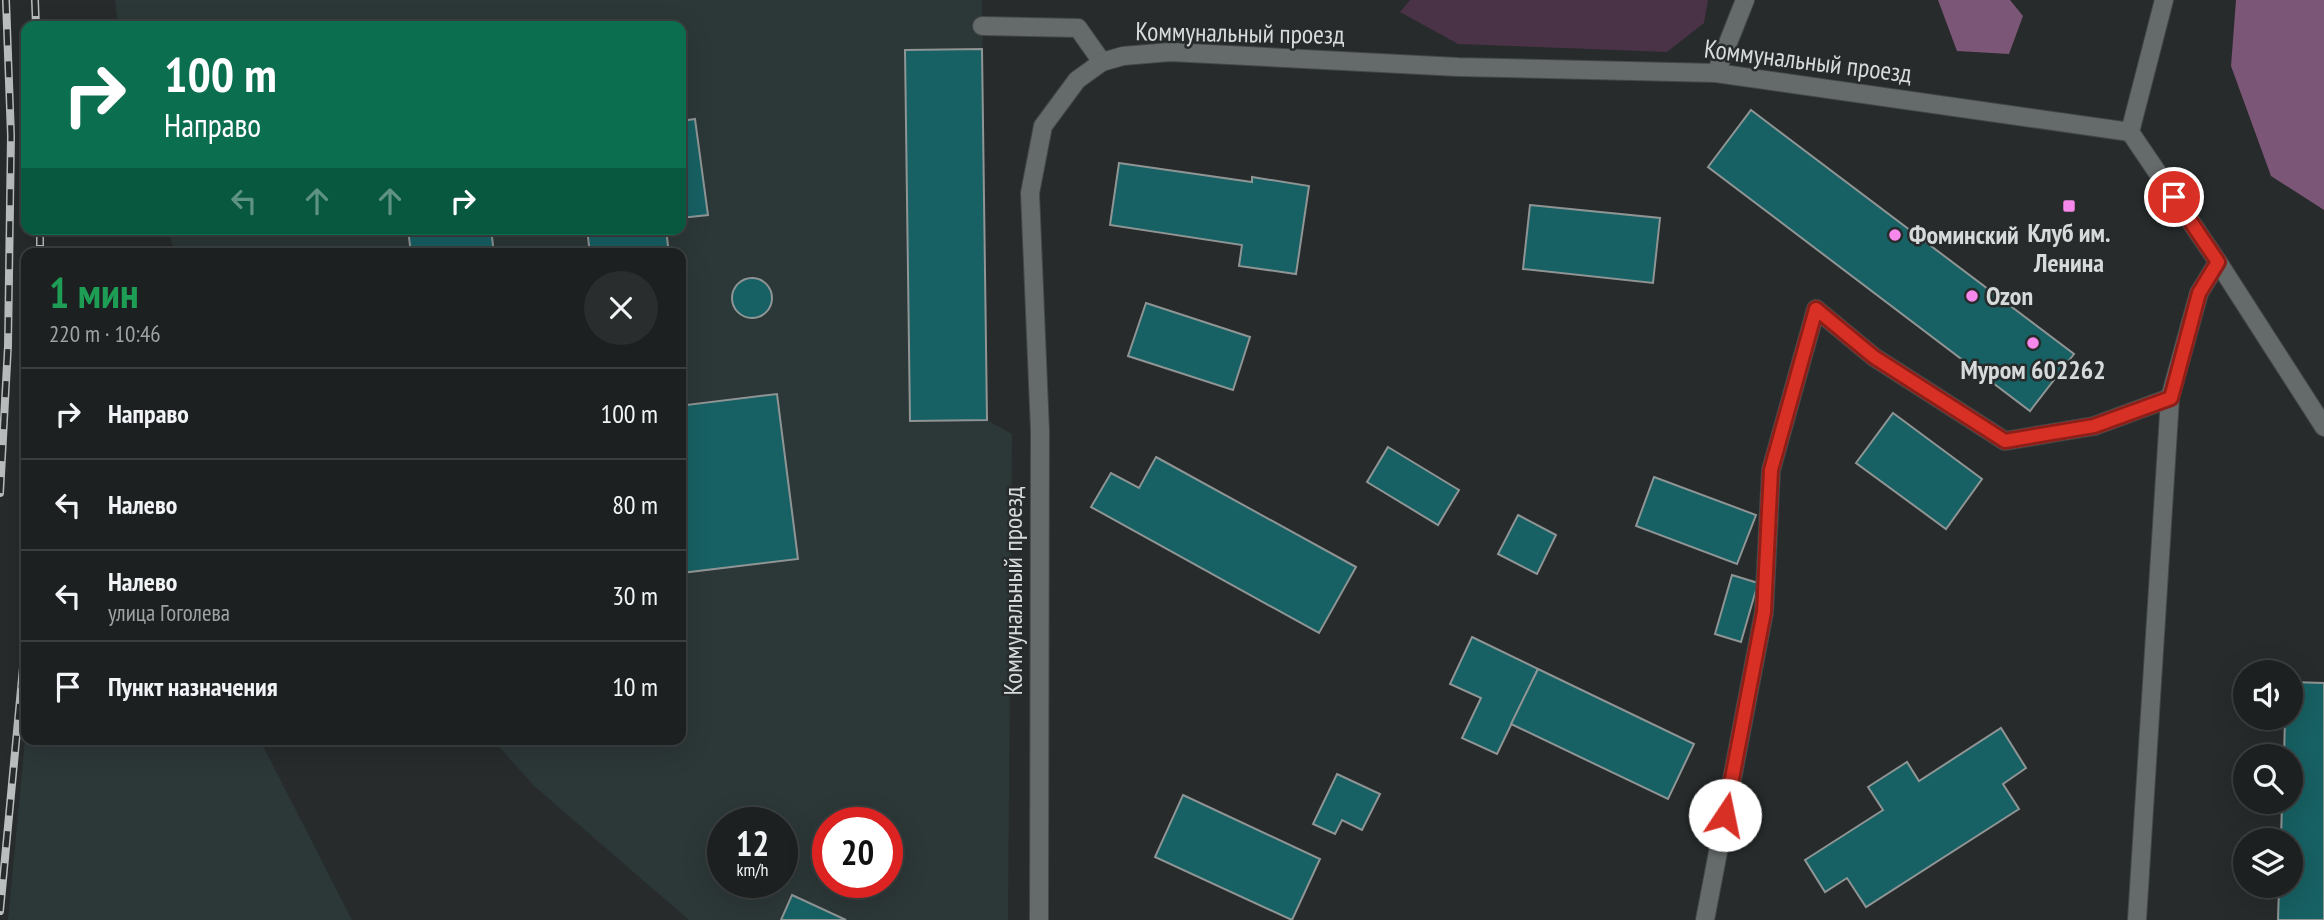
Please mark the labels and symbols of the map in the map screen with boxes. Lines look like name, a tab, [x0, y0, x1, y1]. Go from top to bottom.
street label: Коммунальный проезд	[1135, 14, 1345, 51]
street label: Коммунальный проезд	[1702, 31, 1914, 90]
pin	[2144, 167, 2204, 227]
marker: Клуб им. Ленина	[2061, 198, 2077, 214]
place label: Клуб им. Ленина	[2028, 216, 2110, 279]
place label: Фоминский	[1909, 218, 2019, 251]
marker: Фоминский	[1887, 227, 1903, 243]
place label: Ozon	[1986, 279, 2033, 312]
marker: Ozon	[1964, 288, 1980, 304]
marker: Муром 602262	[2025, 335, 2041, 351]
place label: Муром 602262	[1960, 353, 2106, 386]
street label: Коммунальный проезд	[996, 487, 1029, 696]
position arrow	[1688, 778, 1762, 852]
speed limit sign: 20	[812, 807, 903, 898]

